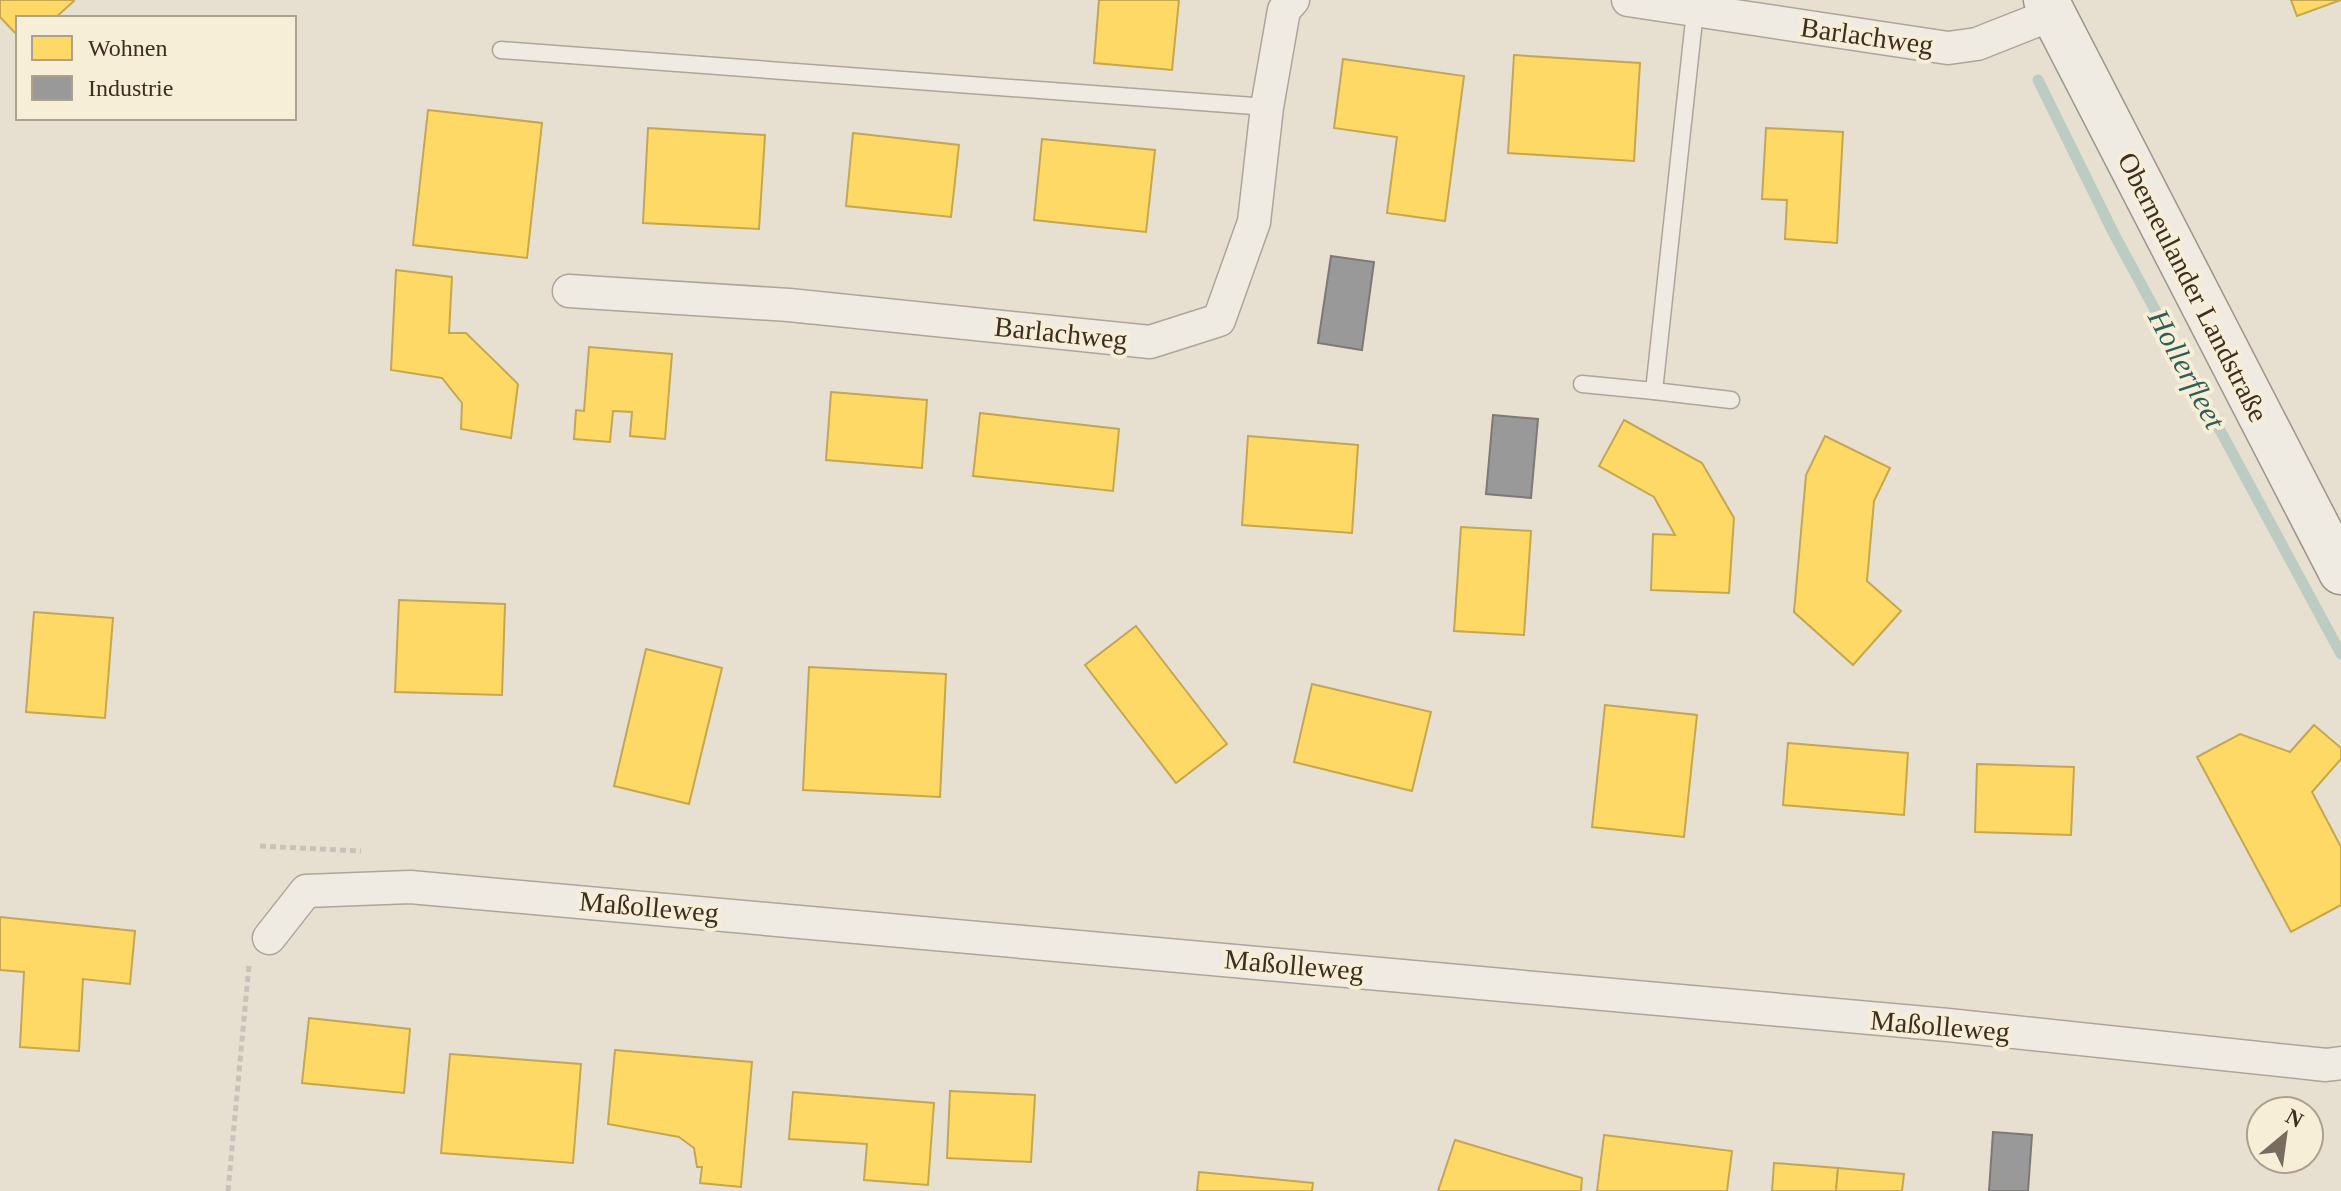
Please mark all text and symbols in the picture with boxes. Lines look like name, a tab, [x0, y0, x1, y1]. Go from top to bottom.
street label: Barlachweg	[1799, 11, 1935, 61]
legend	[16, 16, 296, 120]
text: Wohnen	[88, 35, 167, 61]
text: Industrie	[88, 75, 173, 101]
street label: Oberneulander Landstraße	[2112, 147, 2274, 427]
water label: Hollerfleet	[2141, 303, 2232, 435]
street label: Barlachweg	[993, 311, 1129, 355]
street label: Maßolleweg	[578, 885, 720, 929]
street label: Maßolleweg	[1223, 943, 1365, 987]
street label: Maßolleweg	[1869, 1004, 2011, 1048]
north arrow	[2245, 1095, 2325, 1175]
text: N	[2281, 1103, 2308, 1133]

